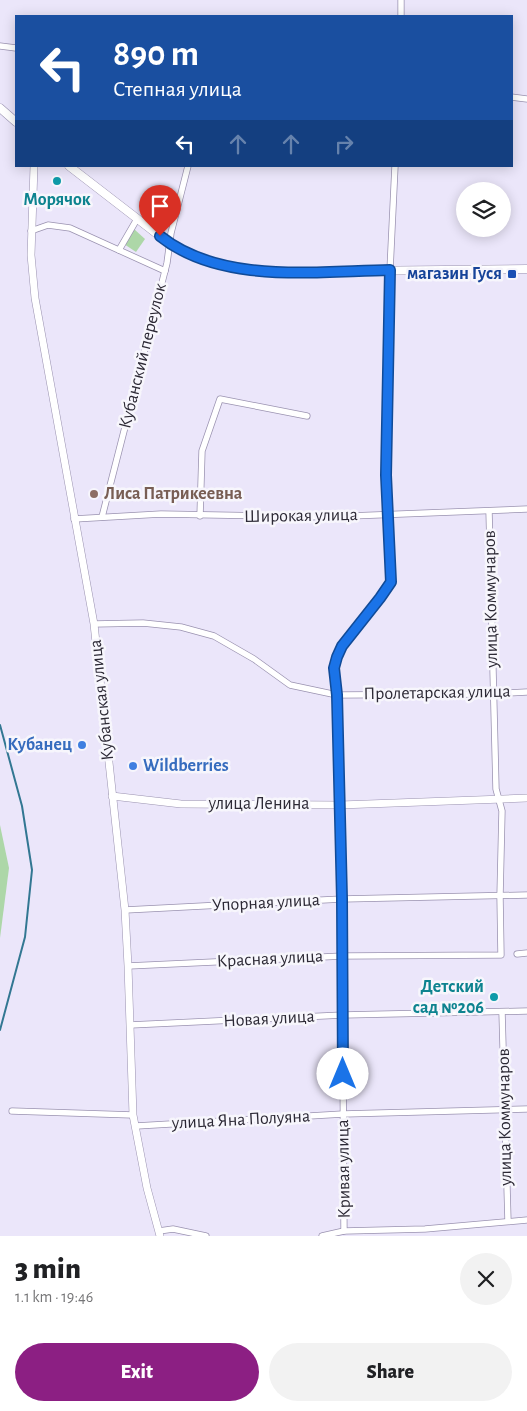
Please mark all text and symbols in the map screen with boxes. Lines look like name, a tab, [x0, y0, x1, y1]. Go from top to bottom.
icon: left	[30, 35, 95, 100]
text: 890 m	[113, 37, 199, 72]
text: Степная улица	[113, 78, 242, 100]
icon: left	[171, 130, 199, 158]
icon: ahead	[224, 130, 252, 158]
icon: ahead	[277, 130, 305, 158]
icon: right	[330, 130, 358, 158]
marker: Морячок	[51, 175, 63, 187]
map controls	[456, 182, 511, 237]
button: layers	[456, 182, 511, 237]
pin	[139, 185, 181, 236]
place label: Морячок	[23, 191, 91, 209]
icon: arrive	[146, 192, 174, 220]
place label: магазин Гуся	[407, 265, 502, 283]
marker: магазин Гуся	[506, 268, 518, 280]
street label: Кубанский переулок	[115, 281, 170, 431]
place label: Лиса Патрикеевна	[104, 485, 243, 503]
marker: Лиса Патрикеевна	[88, 488, 100, 500]
street label: Широкая улица	[244, 506, 358, 526]
street label: улица Коммунаров	[481, 530, 501, 669]
street label: Кубанская улица	[86, 639, 117, 762]
street label: Пролетарская улица	[363, 683, 511, 703]
place label: Кубанец	[7, 736, 72, 754]
marker: Кубанец	[76, 739, 88, 751]
place label: Wildberries	[143, 757, 229, 775]
marker: Wildberries	[127, 760, 139, 772]
street label: улица Ленина	[207, 795, 310, 813]
street label: Упорная улица	[211, 891, 321, 915]
street label: Красная улица	[216, 947, 324, 971]
place label: Детский сад №206	[413, 978, 484, 1017]
marker: Детский сад №206	[488, 991, 500, 1003]
street label: Новая улица	[223, 1008, 315, 1030]
position arrow	[316, 1047, 368, 1099]
street label: улица Коммунаров	[495, 1048, 515, 1187]
street label: улица Яна Полуяна	[170, 1107, 311, 1133]
street label: Кривая улица	[334, 1119, 354, 1219]
button: close	[460, 1253, 512, 1305]
text: 3 min	[15, 1254, 81, 1284]
text: 1.1 km · 19:46	[15, 1289, 93, 1305]
button: Exit	[15, 1343, 259, 1401]
button: Share	[269, 1343, 512, 1401]

